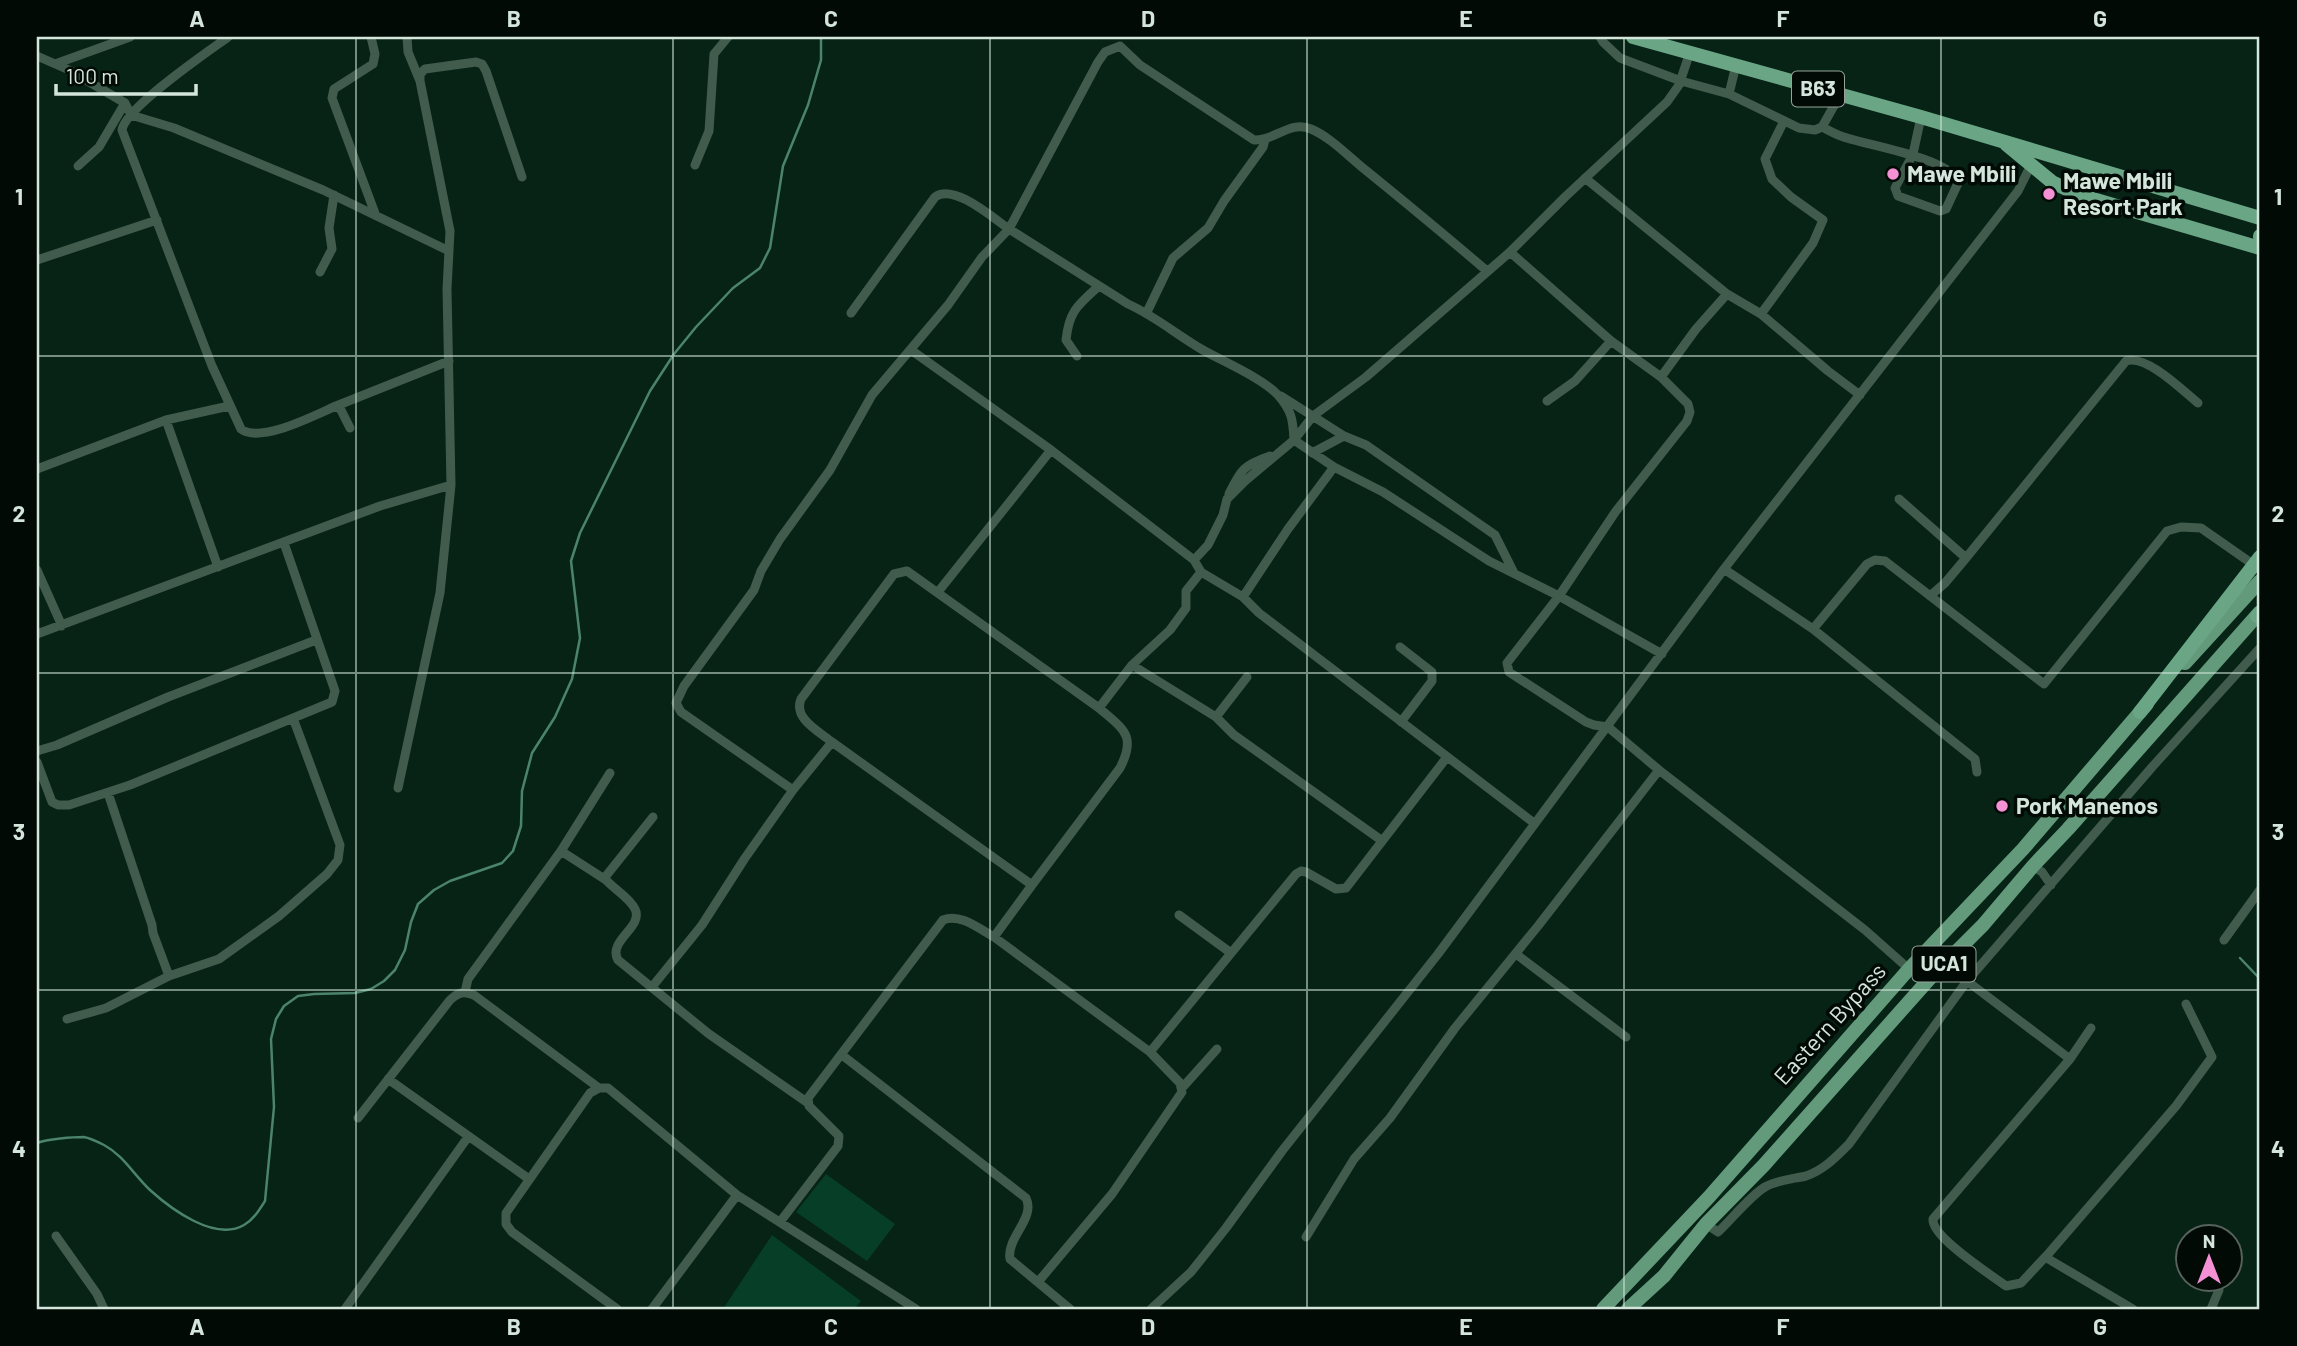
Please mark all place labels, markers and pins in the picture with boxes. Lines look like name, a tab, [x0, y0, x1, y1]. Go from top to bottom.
place label: Mawe Mbili	[1907, 159, 2016, 187]
marker: Mawe Mbili	[1885, 166, 1901, 182]
place label: Mawe Mbili Resort Park	[2063, 166, 2183, 220]
marker: Mawe Mbili Resort Park	[2041, 186, 2057, 202]
place label: Pork Manenos	[2016, 791, 2158, 819]
marker: Pork Manenos	[1994, 798, 2010, 814]

